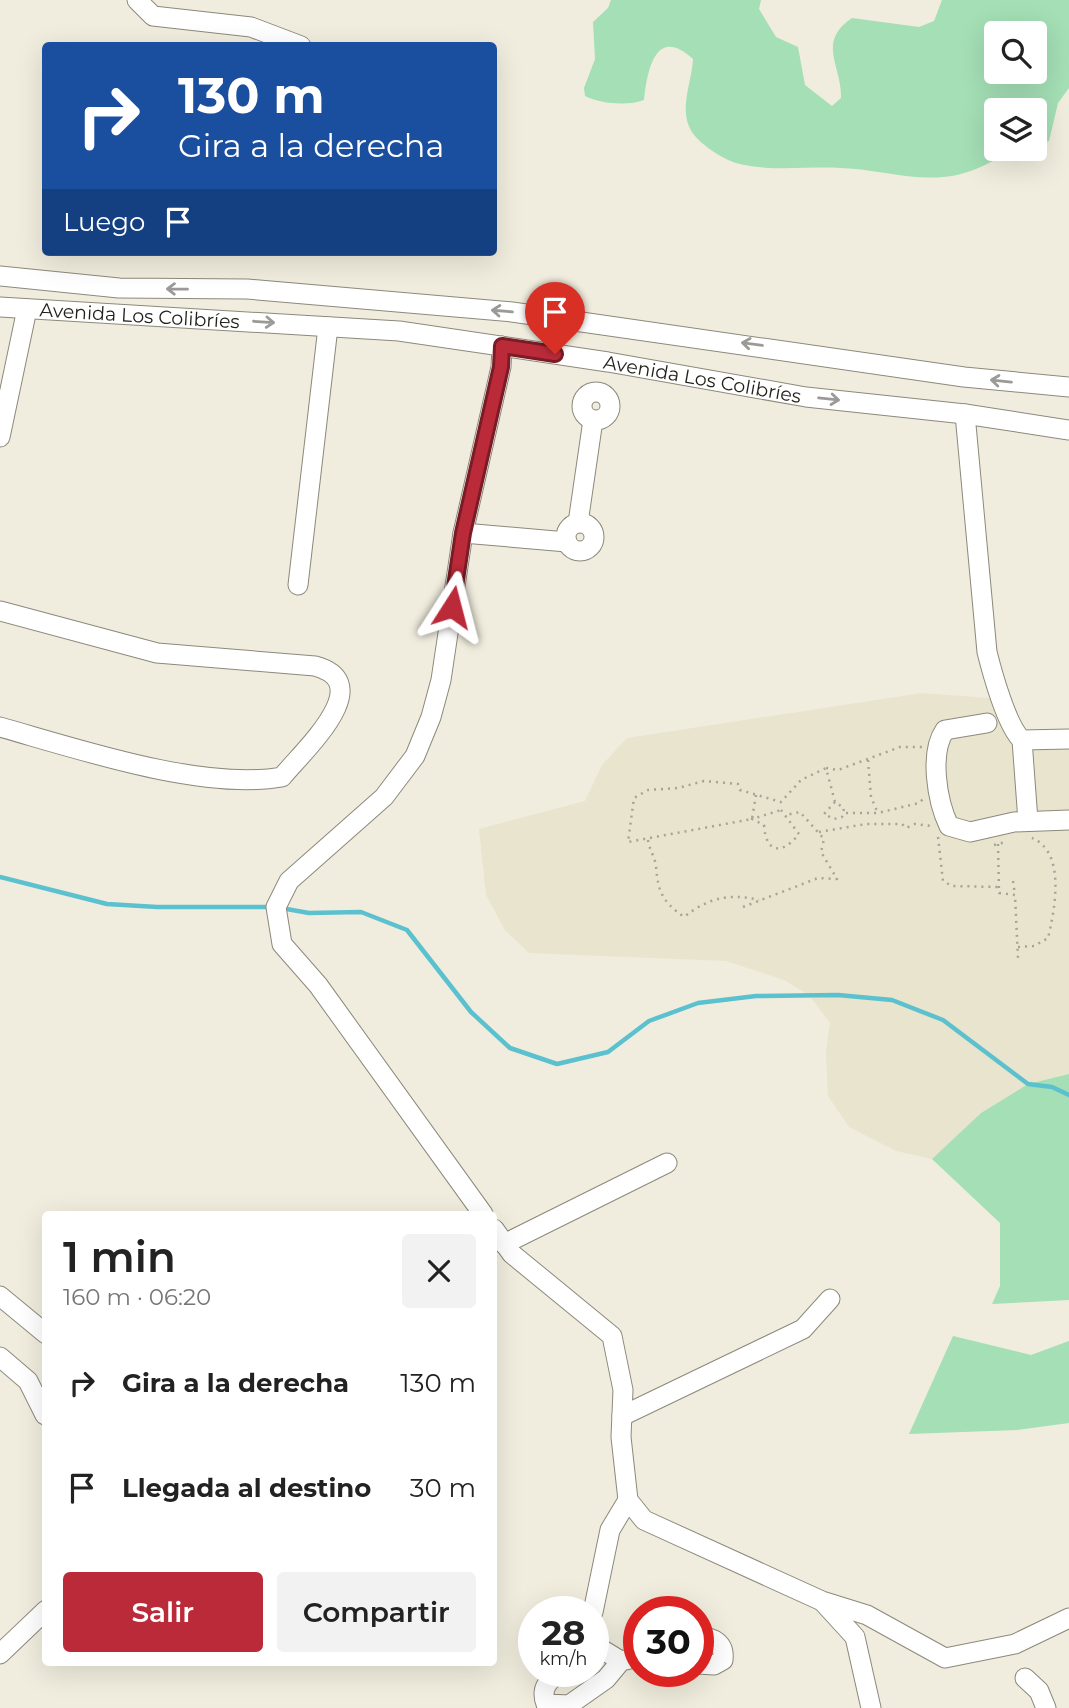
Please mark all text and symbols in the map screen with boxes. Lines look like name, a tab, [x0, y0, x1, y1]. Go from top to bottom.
map controls	[984, 21, 1047, 161]
button: search	[984, 21, 1047, 84]
text: 130 m	[178, 66, 325, 125]
icon: right	[63, 70, 154, 161]
button: layers	[984, 98, 1047, 161]
text: Gira a la derecha	[178, 126, 444, 165]
icon: arrive	[159, 203, 197, 241]
text: Luego	[63, 206, 145, 238]
one-way arrow	[166, 282, 189, 295]
pin	[525, 282, 585, 354]
icon: arrive	[536, 293, 574, 331]
street label: Avenida Los Colibríes	[39, 298, 240, 333]
one-way arrow	[491, 304, 514, 317]
one-way arrow	[252, 316, 275, 329]
one-way arrow	[741, 338, 764, 351]
street label: Avenida Los Colibríes	[602, 350, 803, 408]
one-way arrow	[990, 374, 1013, 387]
one-way arrow	[817, 393, 839, 406]
position arrow	[415, 570, 489, 644]
text: 1 min	[63, 1231, 176, 1283]
button: close	[402, 1234, 476, 1308]
text: 160 m · 06:20	[63, 1283, 211, 1311]
icon: right	[63, 1364, 101, 1402]
text: Gira a la derecha	[122, 1367, 349, 1399]
text: 130 m	[400, 1367, 476, 1399]
icon: arrive	[63, 1469, 101, 1507]
text: Llegada al destino	[122, 1472, 371, 1504]
text: 30 m	[410, 1472, 476, 1504]
button: Salir	[63, 1572, 263, 1652]
button: Compartir	[277, 1572, 476, 1652]
speed limit sign: 30	[623, 1596, 714, 1687]
text: 28	[542, 1611, 585, 1654]
text: km/h	[539, 1648, 588, 1670]

